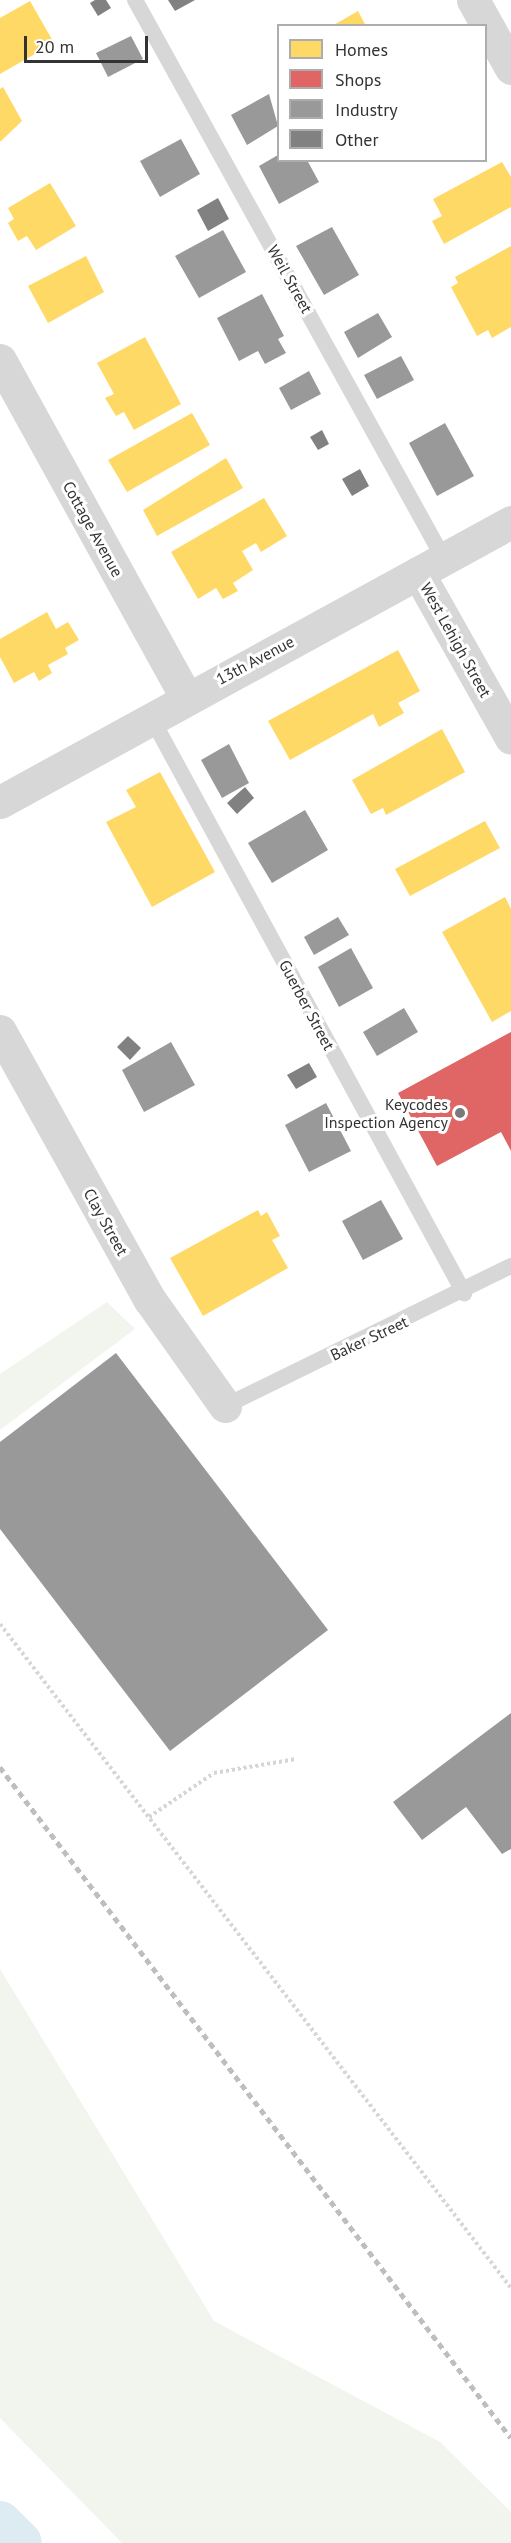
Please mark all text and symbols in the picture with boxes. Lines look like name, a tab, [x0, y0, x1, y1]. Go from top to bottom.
scale bar	[27, 24, 152, 62]
legend	[277, 24, 487, 162]
text: 20 m	[35, 35, 74, 58]
text: Homes	[335, 38, 388, 61]
text: Shops	[335, 68, 381, 91]
text: Industry	[335, 98, 398, 121]
text: Other	[335, 128, 379, 151]
street label: Weil Street	[263, 242, 317, 316]
street label: Cottage Avenue	[59, 478, 127, 580]
street label: West Lehigh Street	[417, 579, 495, 701]
street label: 13th Avenue	[213, 631, 297, 689]
street label: Guerber Street	[275, 957, 339, 1053]
place label: Keycodes Inspection Agency	[324, 1094, 448, 1132]
marker: Keycodes Inspection Agency	[453, 1106, 467, 1120]
street label: Clay Street	[80, 1185, 132, 1259]
street label: Baker Street	[327, 1312, 411, 1364]

